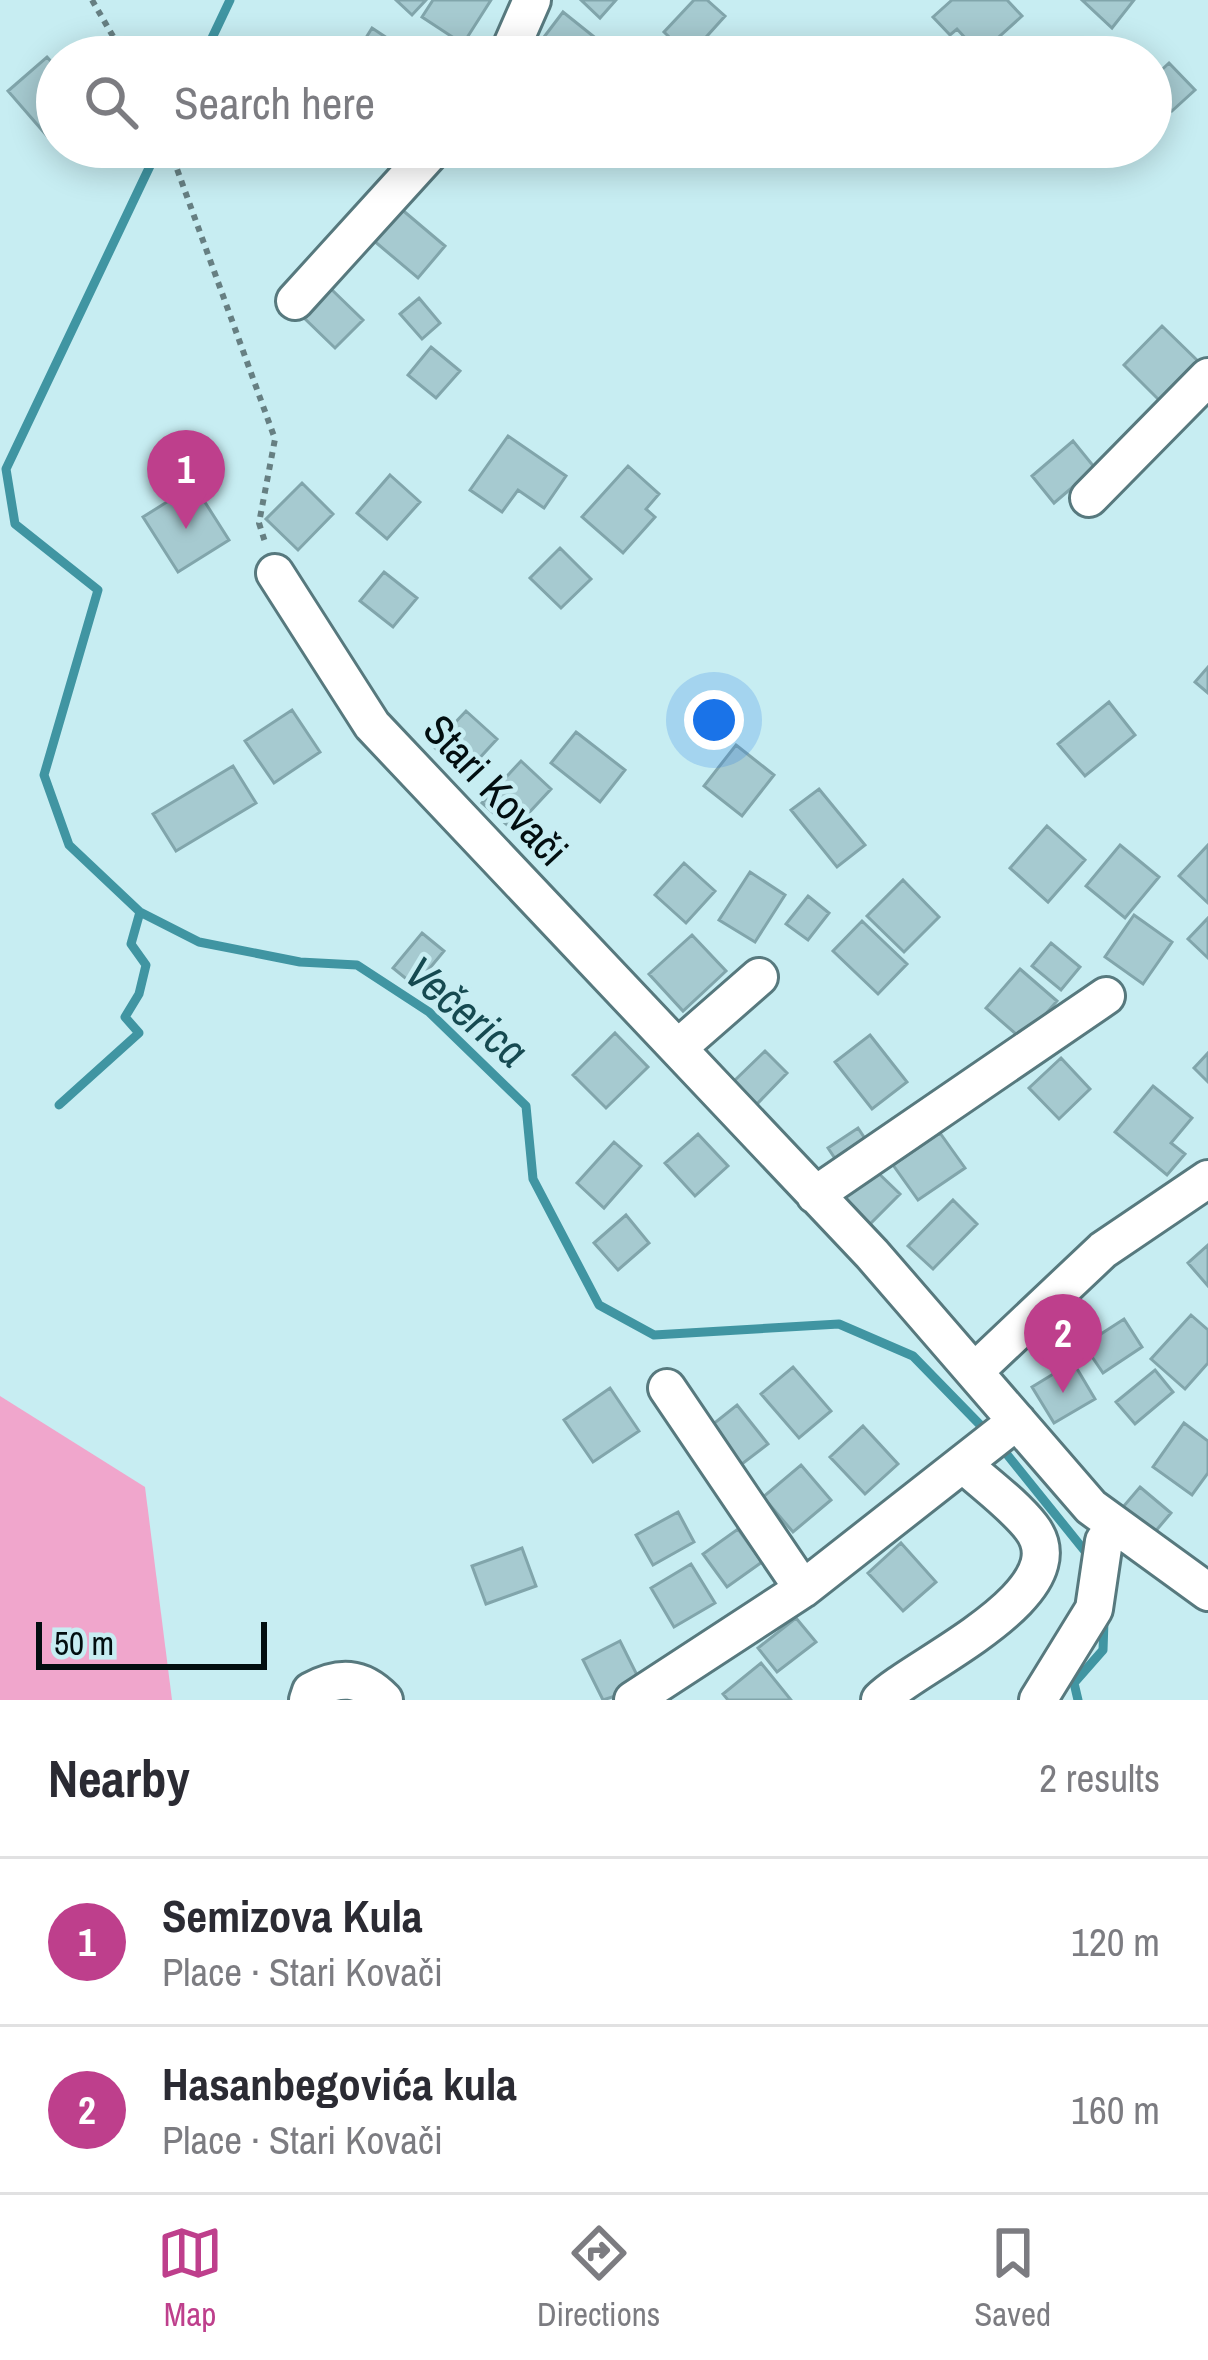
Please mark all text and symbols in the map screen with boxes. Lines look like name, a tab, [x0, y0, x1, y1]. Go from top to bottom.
search box	[36, 36, 1172, 168]
icon: search	[78, 69, 144, 135]
text: Search here	[174, 72, 375, 133]
pin: 1	[147, 430, 225, 529]
your location	[684, 690, 744, 750]
street label: Stari Kovači	[412, 702, 580, 878]
water label: Večerica	[393, 942, 541, 1080]
pin: 2	[1024, 1294, 1102, 1393]
scale bar	[36, 1616, 267, 1669]
text: 50 m	[54, 1621, 114, 1665]
text: Nearby	[48, 1744, 190, 1813]
text: 2 results	[1039, 1752, 1160, 1804]
text: Semizova Kula	[162, 1885, 422, 1946]
text: 1	[78, 1916, 96, 1968]
text: 120 m	[1071, 1916, 1160, 1968]
text: Place · Stari Kovači	[162, 1946, 443, 1998]
text: Hasanbegovića kula	[162, 2053, 517, 2114]
text: 2	[78, 2084, 96, 2136]
text: 160 m	[1071, 2084, 1160, 2136]
text: Place · Stari Kovači	[162, 2114, 443, 2166]
tab: Map	[157, 2220, 223, 2336]
tab: Directions	[537, 2220, 660, 2336]
tab: Saved	[974, 2220, 1051, 2336]

